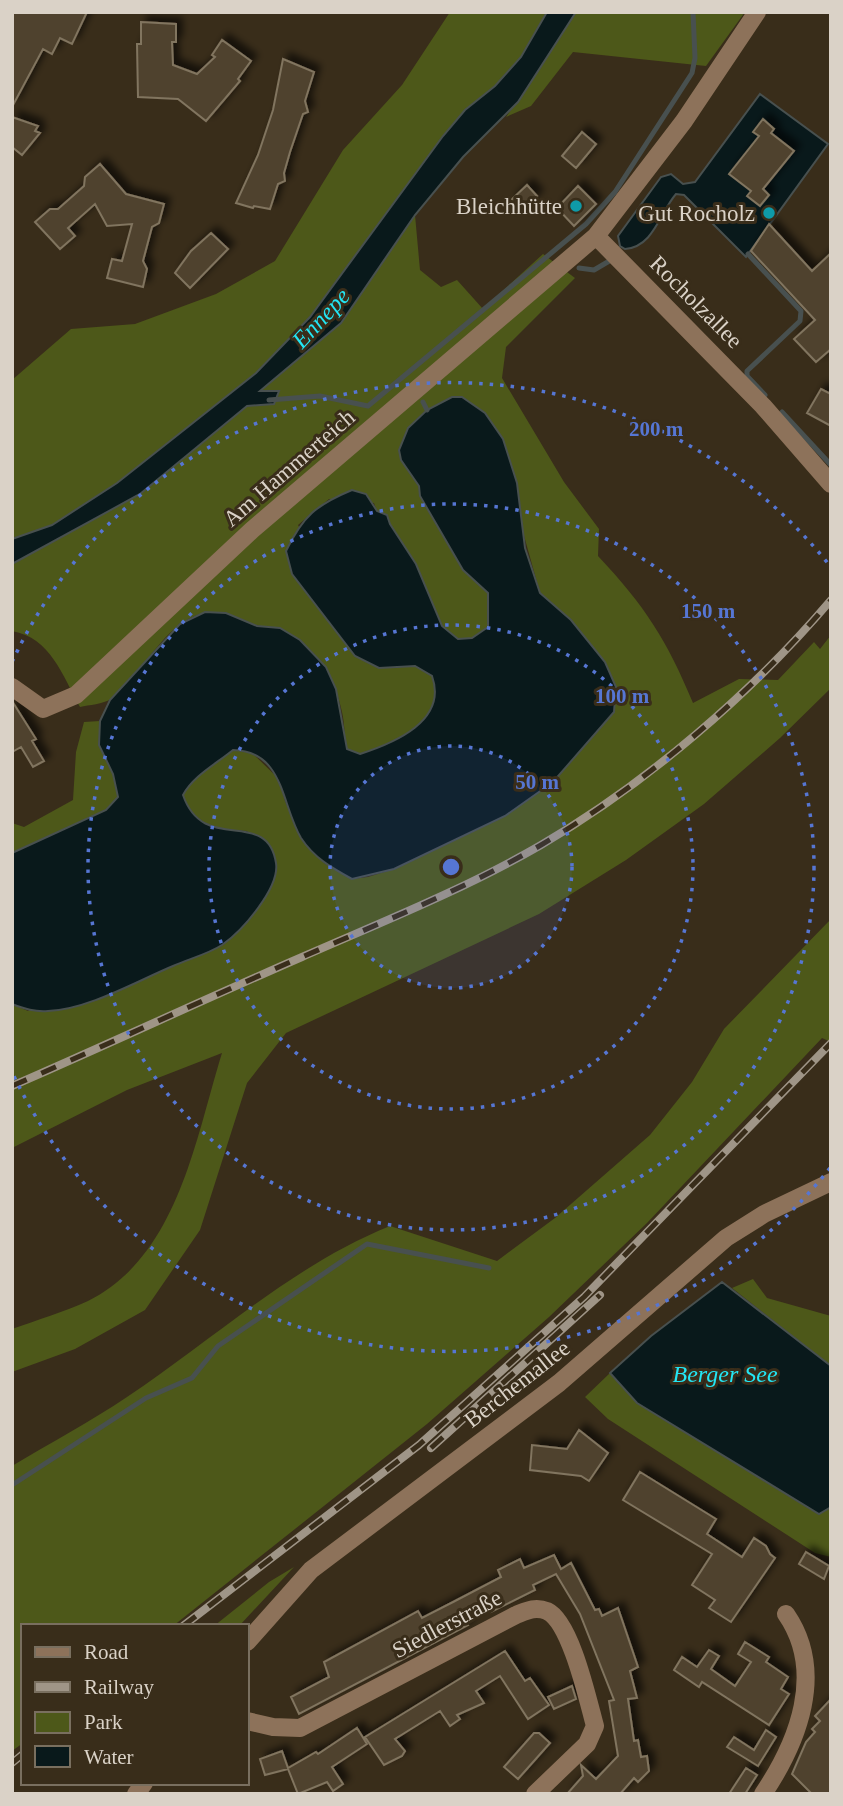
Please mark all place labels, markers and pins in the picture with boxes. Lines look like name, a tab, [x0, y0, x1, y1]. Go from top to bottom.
place label: Bleichhütte	[456, 194, 562, 219]
marker: Bleichhütte	[568, 198, 584, 214]
place label: Gut Rocholz	[638, 201, 755, 226]
marker: Gut Rocholz	[761, 205, 777, 221]
centre of rings	[439, 855, 463, 879]

